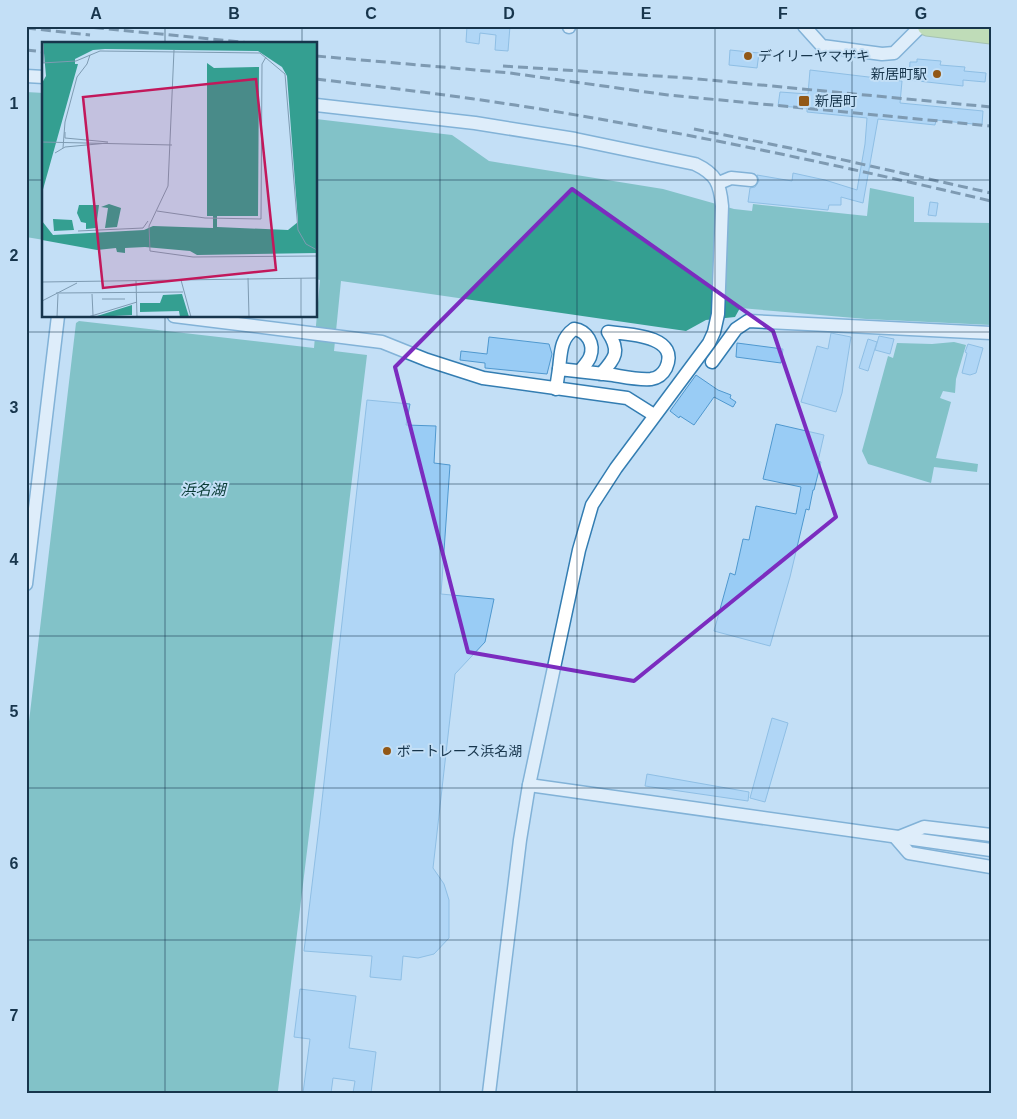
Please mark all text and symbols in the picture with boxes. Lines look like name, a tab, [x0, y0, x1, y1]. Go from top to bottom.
text: A	[90, 5, 102, 22]
text: B	[228, 5, 240, 22]
text: C	[365, 5, 377, 22]
text: D	[503, 5, 515, 22]
text: E	[641, 5, 652, 22]
text: F	[778, 5, 788, 22]
text: G	[915, 5, 927, 22]
inset map	[42, 42, 318, 318]
place label: デイリーヤマザキ	[758, 48, 870, 64]
marker: デイリーヤマザキ	[742, 50, 754, 62]
place label: 新居町駅	[871, 66, 927, 82]
marker: 新居町駅	[931, 68, 943, 80]
place label: 新居町	[815, 93, 857, 109]
marker: 新居町	[797, 94, 811, 108]
text: 1	[10, 95, 19, 112]
text: 2	[10, 247, 19, 264]
text: 3	[10, 399, 19, 416]
water label: 浜名湖	[180, 481, 227, 498]
text: 4	[10, 551, 19, 568]
text: 5	[10, 703, 19, 720]
place label: ボートレース浜名湖	[397, 743, 522, 759]
marker: ボートレース浜名湖	[381, 745, 393, 757]
text: 6	[10, 855, 19, 872]
text: 7	[10, 1007, 19, 1024]

